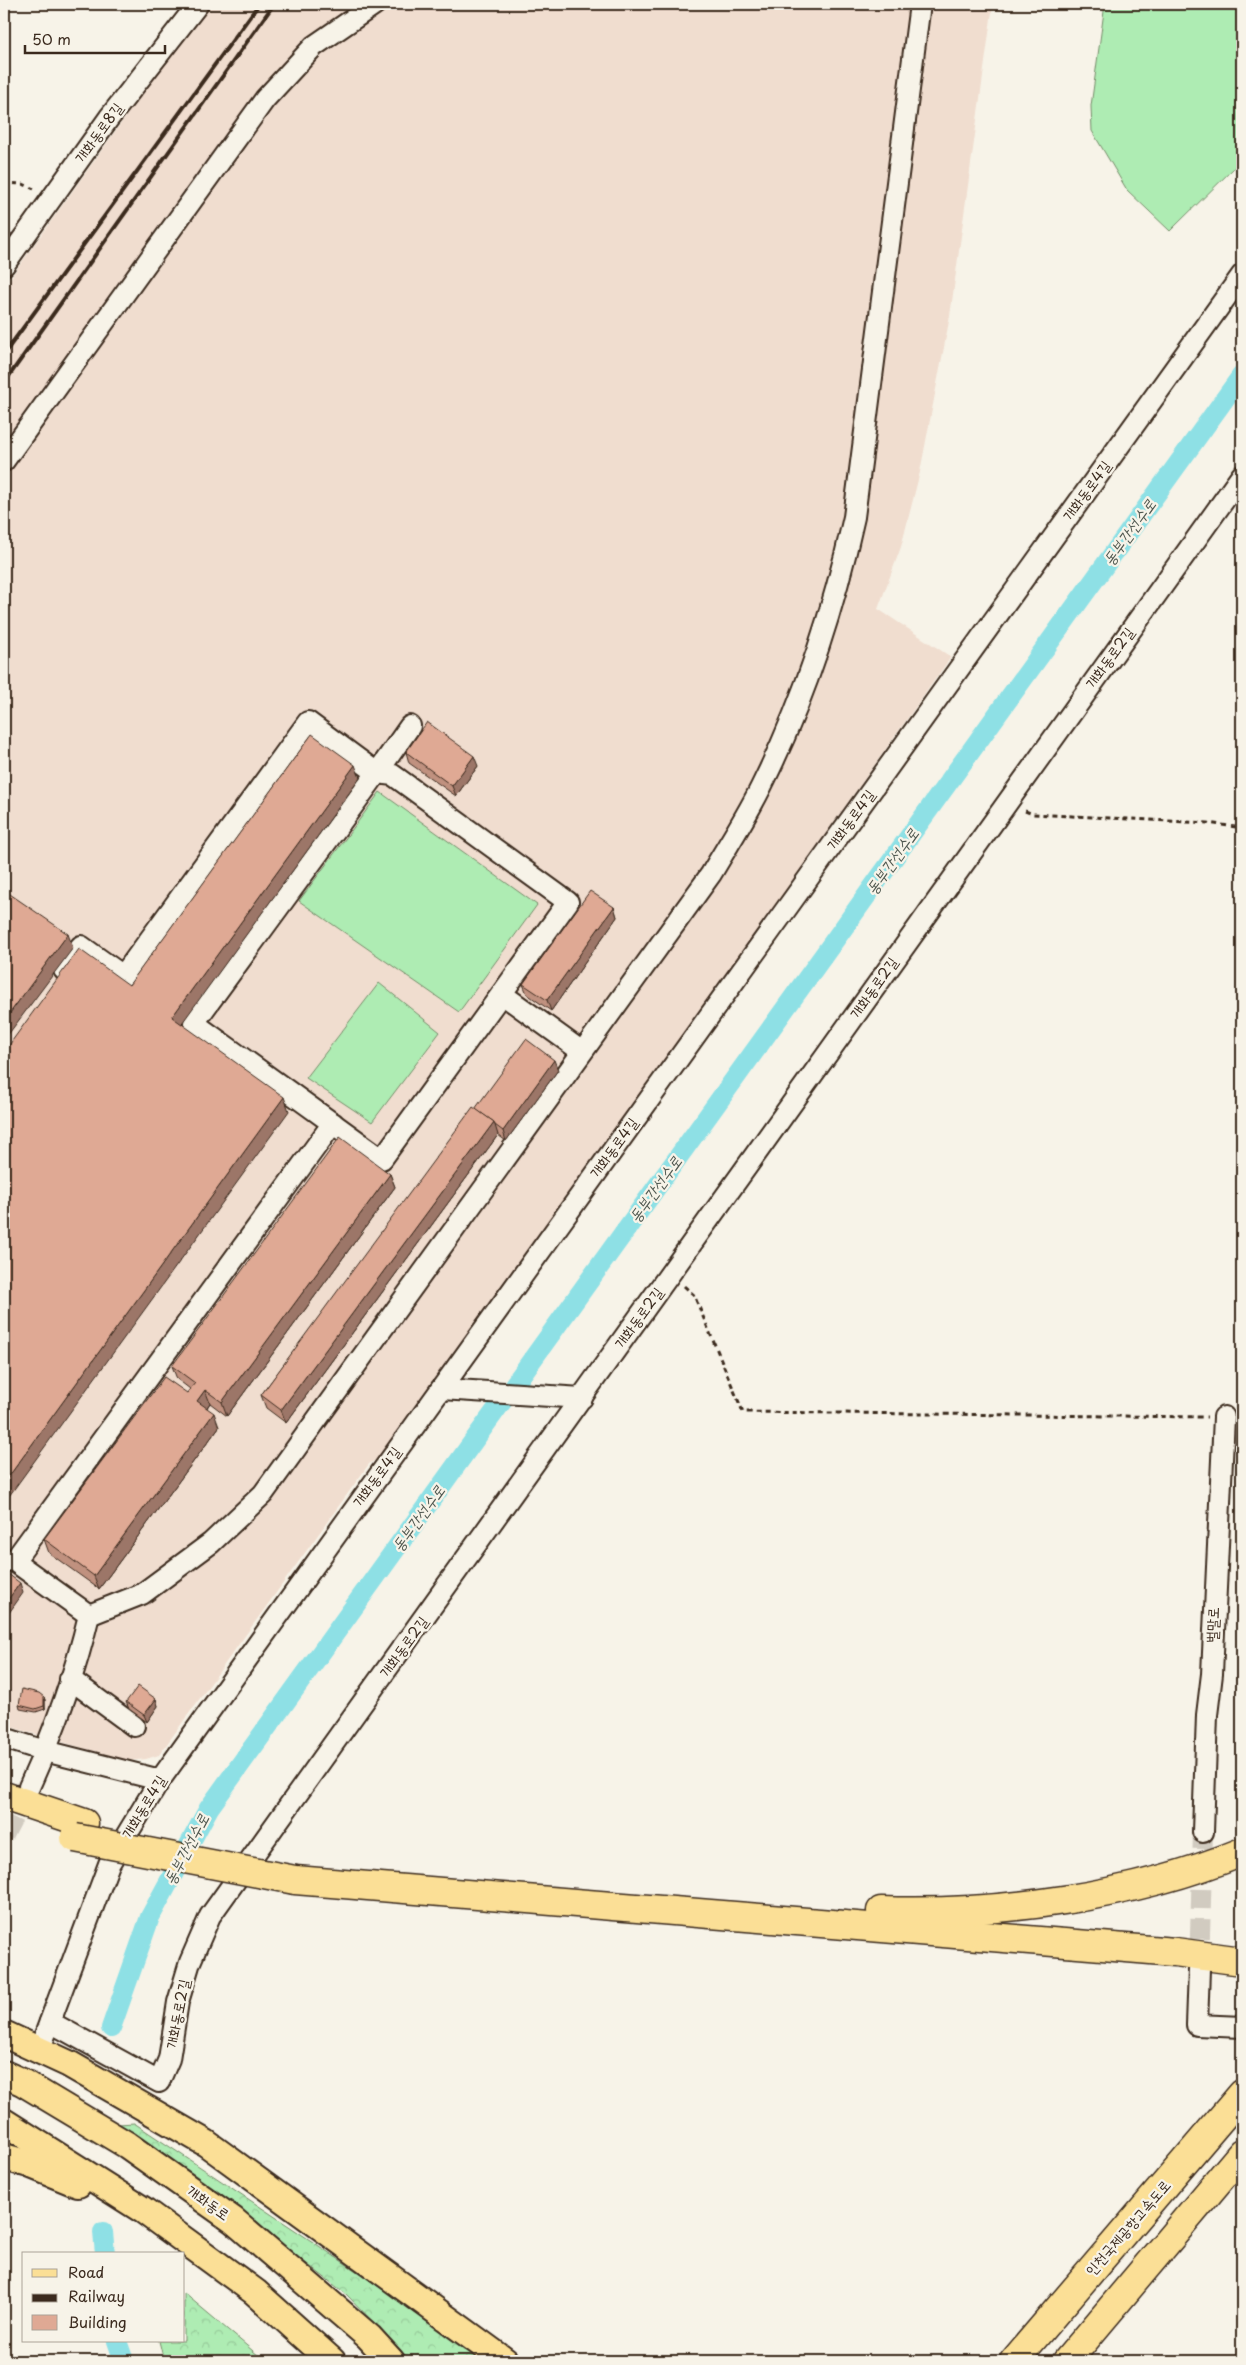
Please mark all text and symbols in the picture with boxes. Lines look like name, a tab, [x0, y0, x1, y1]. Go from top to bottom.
scale bar	[25, 22, 165, 54]
text: 50 m	[32, 27, 71, 50]
street label: 개화동로8길	[68, 97, 128, 167]
street label: 개화동로4길	[1056, 455, 1116, 525]
water label: 동부간선수로	[1096, 493, 1161, 570]
street label: 개화동로2길	[1079, 622, 1139, 693]
street label: 개화동로4길	[820, 784, 880, 854]
water label: 동부간선수로	[859, 822, 924, 899]
street label: 개화동로2길	[843, 951, 903, 1023]
street label: 개화동로4길	[583, 1112, 643, 1182]
water label: 동부간선수로	[622, 1150, 687, 1227]
street label: 개화동로2길	[608, 1282, 668, 1353]
street label: 개화동로4길	[346, 1441, 406, 1511]
water label: 동부간선수로	[385, 1479, 450, 1556]
street label: 벌말로	[1199, 1606, 1224, 1643]
street label: 개화동로2길	[373, 1611, 433, 1682]
street label: 개화동로4길	[115, 1770, 171, 1842]
water label: 동부간선수로	[156, 1809, 214, 1888]
street label: 개화동로2길	[158, 1977, 195, 2051]
street label: 인천국제공항고속도로	[1079, 2174, 1175, 2280]
street label: 개화동로	[182, 2179, 235, 2225]
legend	[22, 2252, 185, 2342]
text: Road	[68, 2260, 104, 2283]
text: Railway	[68, 2284, 125, 2307]
text: Building	[68, 2310, 127, 2333]

